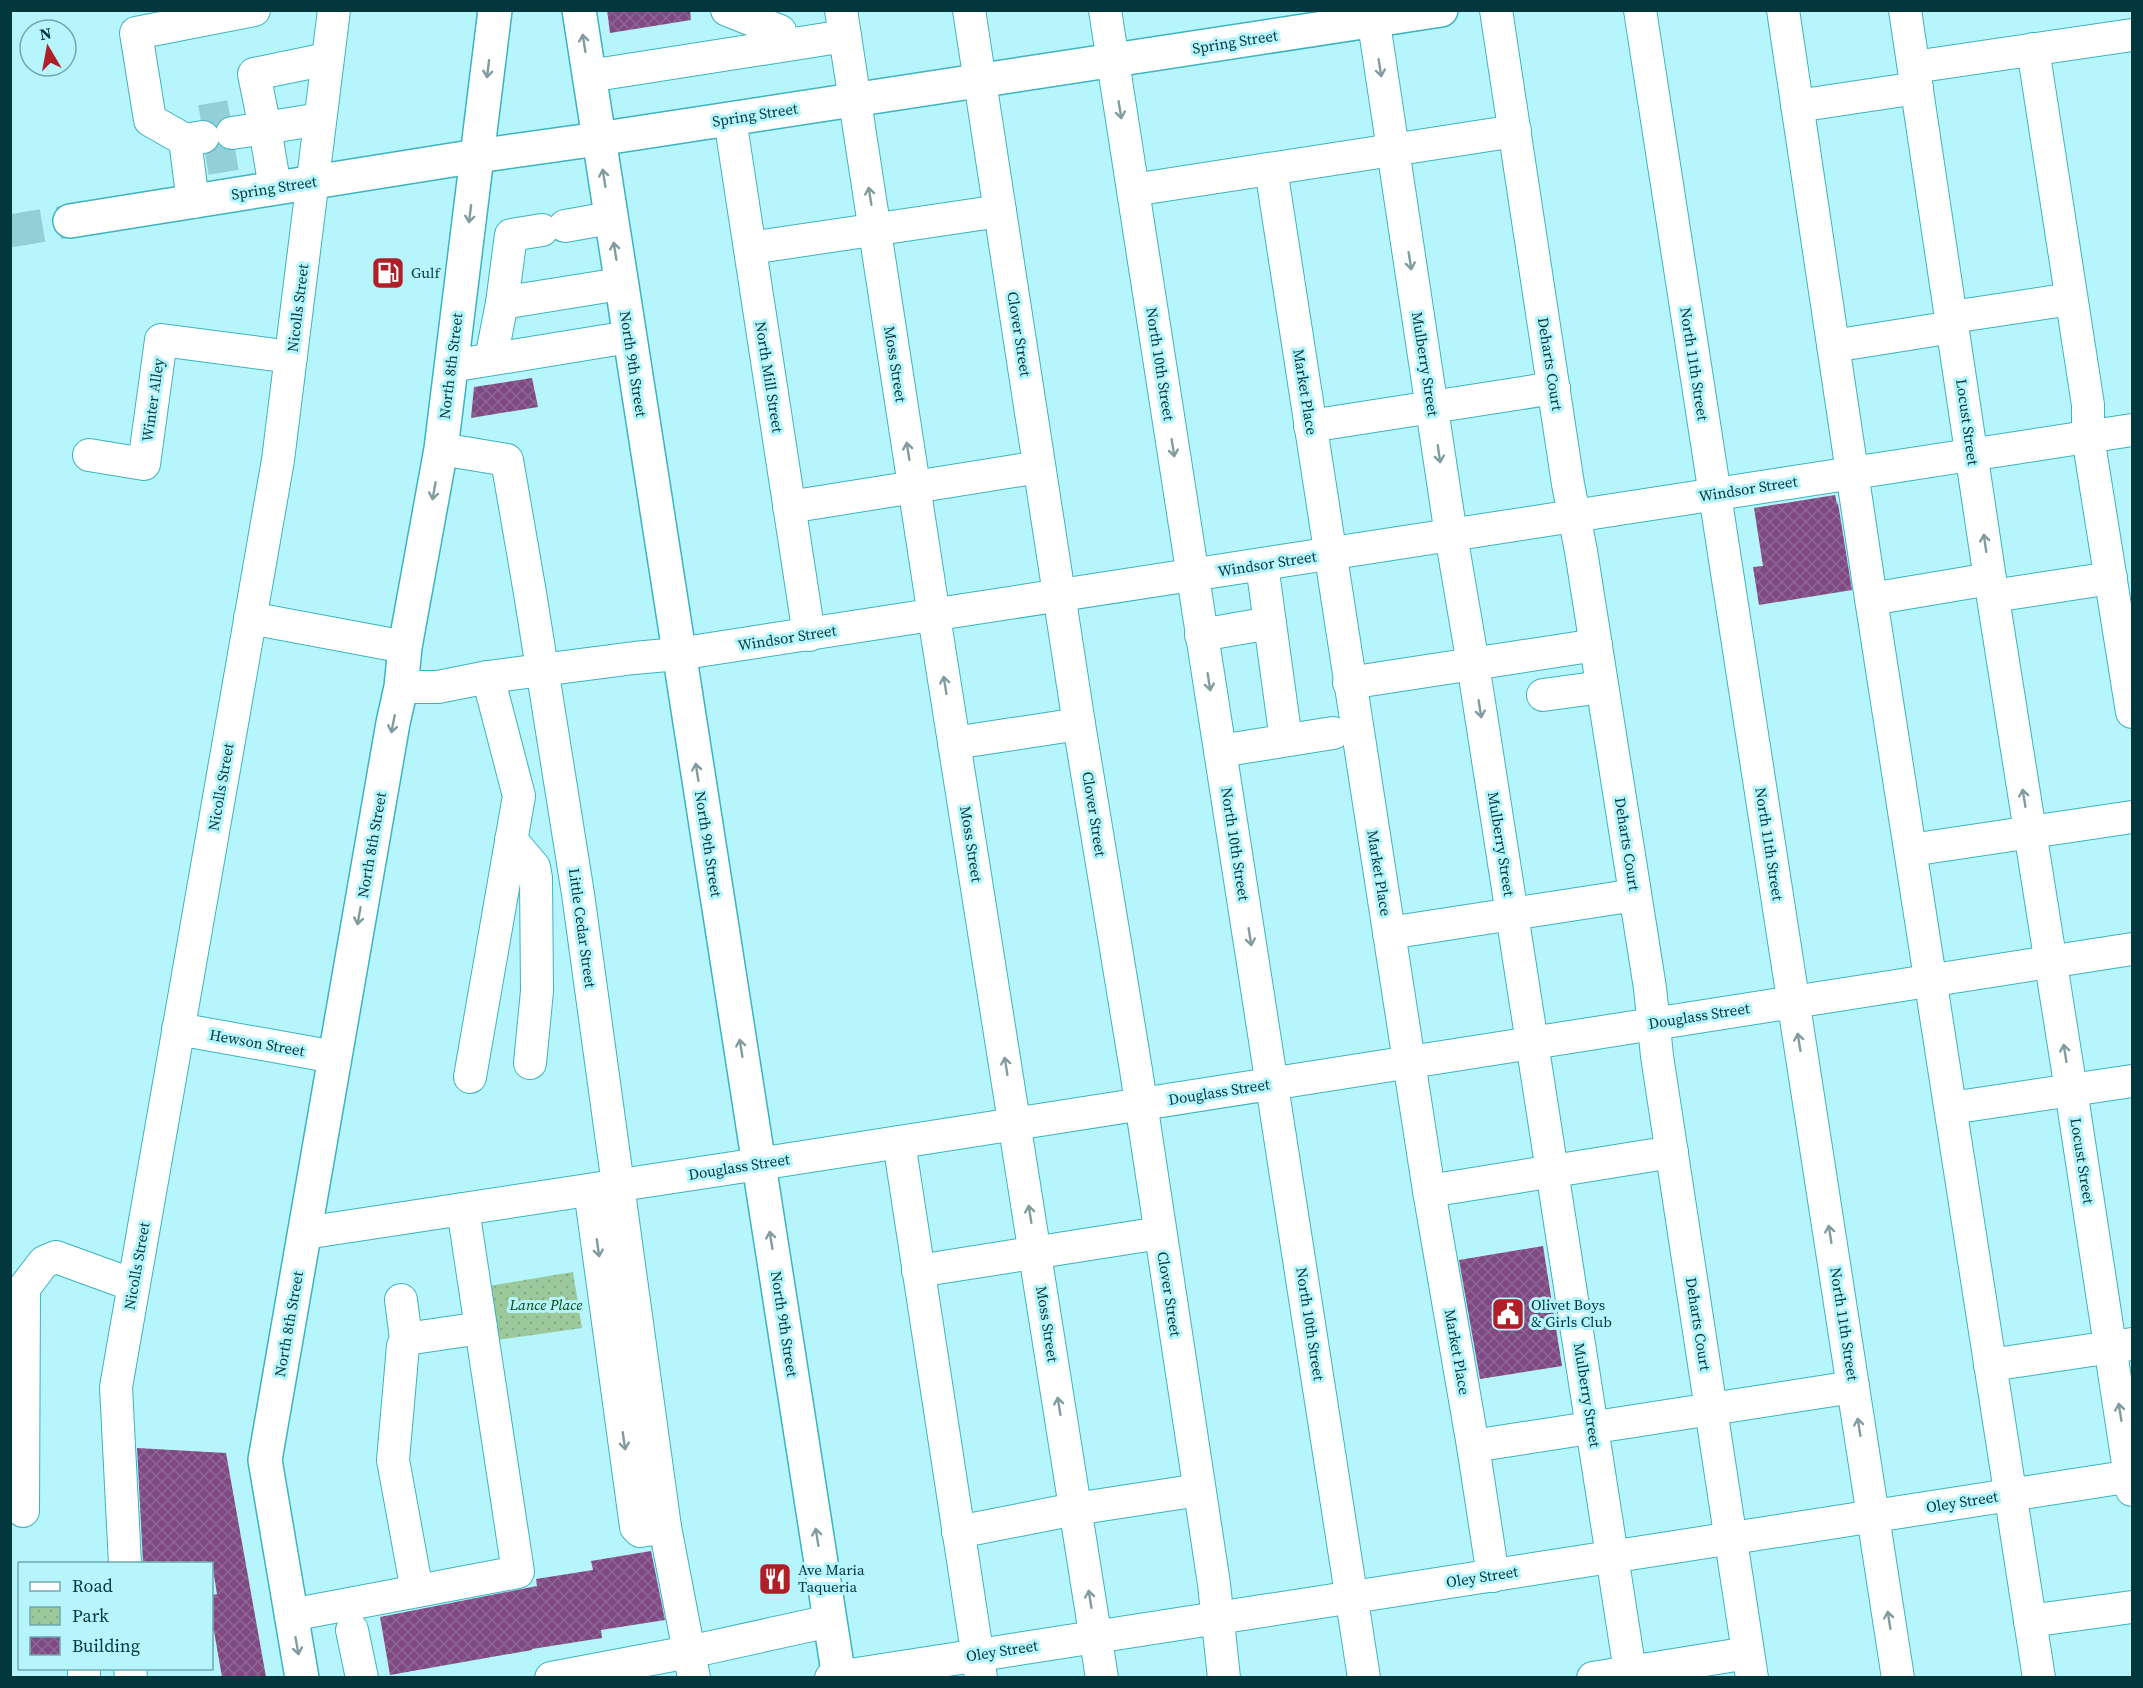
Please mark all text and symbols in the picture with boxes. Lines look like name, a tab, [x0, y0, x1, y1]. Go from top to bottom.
north arrow	[18, 18, 78, 78]
text: N	[38, 21, 53, 45]
street label: Spring Street	[1191, 24, 1279, 59]
one-way arrow	[578, 34, 589, 54]
one-way arrow	[482, 58, 493, 78]
one-way arrow	[1375, 58, 1386, 78]
street label: Spring Street	[711, 97, 799, 132]
one-way arrow	[1115, 99, 1126, 119]
one-way arrow	[598, 169, 609, 189]
street label: Spring Street	[230, 170, 318, 205]
one-way arrow	[864, 187, 875, 206]
one-way arrow	[464, 204, 475, 224]
one-way arrow	[610, 241, 621, 261]
one-way arrow	[1404, 251, 1415, 270]
fuel station icon: Gulf	[370, 255, 406, 291]
place label: Gulf	[411, 262, 441, 283]
street label: Nicolls Street	[282, 263, 313, 353]
street label: Clover Street	[1002, 290, 1037, 378]
street label: North 10th Street	[1141, 306, 1180, 422]
street label: North 11th Street	[1675, 306, 1714, 422]
street label: North 9th Street	[615, 310, 652, 418]
street label: Mulberry Street	[1407, 310, 1444, 418]
street label: North 8th Street	[434, 312, 467, 420]
street label: Deharts Court	[1533, 316, 1568, 412]
street label: North Mill Street	[750, 320, 789, 434]
street label: Moss Street	[879, 324, 912, 404]
street label: Market Place	[1288, 347, 1323, 437]
street label: Winter Alley	[136, 357, 169, 443]
street label: Locust Street	[1951, 377, 1984, 467]
one-way arrow	[1167, 437, 1178, 457]
one-way arrow	[903, 442, 914, 462]
one-way arrow	[1433, 444, 1444, 463]
street label: Windsor Street	[1697, 470, 1799, 507]
one-way arrow	[428, 481, 439, 500]
one-way arrow	[1979, 534, 1990, 554]
street label: Windsor Street	[1216, 545, 1318, 582]
street label: Windsor Street	[736, 619, 838, 656]
one-way arrow	[1204, 672, 1215, 691]
one-way arrow	[939, 676, 950, 696]
one-way arrow	[1475, 698, 1486, 718]
one-way arrow	[387, 714, 398, 733]
street label: Nicolls Street	[202, 741, 239, 832]
one-way arrow	[691, 763, 702, 782]
street label: Clover Street	[1077, 770, 1112, 858]
street label: North 10th Street	[1216, 786, 1255, 902]
street label: North 11th Street	[1750, 786, 1789, 902]
one-way arrow	[2019, 789, 2030, 809]
street label: North 8th Street	[352, 790, 391, 899]
street label: North 9th Street	[690, 790, 727, 898]
street label: Mulberry Street	[1483, 790, 1520, 898]
street label: Deharts Court	[1610, 796, 1645, 892]
street label: Moss Street	[955, 804, 988, 884]
street label: Market Place	[1362, 828, 1397, 918]
street label: Little Cedar Street	[564, 867, 601, 989]
one-way arrow	[354, 906, 365, 926]
one-way arrow	[1244, 926, 1255, 946]
street label: Douglass Street	[1647, 997, 1751, 1034]
street label: Hewson Street	[208, 1024, 307, 1061]
one-way arrow	[1794, 1032, 1805, 1052]
one-way arrow	[735, 1038, 746, 1058]
one-way arrow	[2060, 1044, 2071, 1063]
one-way arrow	[1001, 1057, 1012, 1077]
street label: Douglass Street	[1167, 1073, 1271, 1110]
street label: Locust Street	[2065, 1116, 2100, 1206]
street label: Douglass Street	[687, 1148, 791, 1185]
one-way arrow	[1024, 1204, 1035, 1224]
street label: Nicolls Street	[118, 1220, 155, 1311]
one-way arrow	[1824, 1225, 1835, 1245]
one-way arrow	[765, 1231, 776, 1251]
one-way arrow	[592, 1238, 603, 1257]
street label: Clover Street	[1152, 1250, 1187, 1338]
street label: North 10th Street	[1291, 1266, 1330, 1382]
street label: North 11th Street	[1825, 1266, 1864, 1382]
street label: North 8th Street	[269, 1269, 308, 1378]
street label: North 9th Street	[766, 1270, 803, 1378]
street label: Deharts Court	[1681, 1276, 1716, 1372]
street label: Moss Street	[1031, 1284, 1064, 1364]
park label: Lance Place	[509, 1294, 582, 1315]
place label: Olivet Boys & Girls Club	[1531, 1294, 1612, 1332]
public building icon: Olivet Boys & Girls Club	[1490, 1296, 1526, 1332]
street label: Market Place	[1440, 1307, 1475, 1397]
street label: Mulberry Street	[1569, 1341, 1606, 1449]
one-way arrow	[1054, 1397, 1065, 1417]
one-way arrow	[2115, 1402, 2126, 1422]
one-way arrow	[1854, 1418, 1865, 1437]
one-way arrow	[619, 1431, 630, 1451]
street label: Oley Street	[1924, 1485, 2000, 1518]
one-way arrow	[812, 1527, 823, 1547]
place label: Ave Maria Taqueria	[798, 1559, 865, 1597]
street label: Oley Street	[1444, 1560, 1520, 1593]
restaurant icon: Ave Maria Taqueria	[757, 1561, 793, 1597]
legend	[18, 1562, 213, 1670]
text: Road	[72, 1573, 113, 1598]
one-way arrow	[1084, 1590, 1095, 1609]
text: Park	[72, 1603, 109, 1628]
one-way arrow	[1883, 1610, 1894, 1630]
text: Building	[72, 1633, 140, 1658]
street label: Oley Street	[964, 1634, 1040, 1667]
one-way arrow	[291, 1636, 302, 1655]

